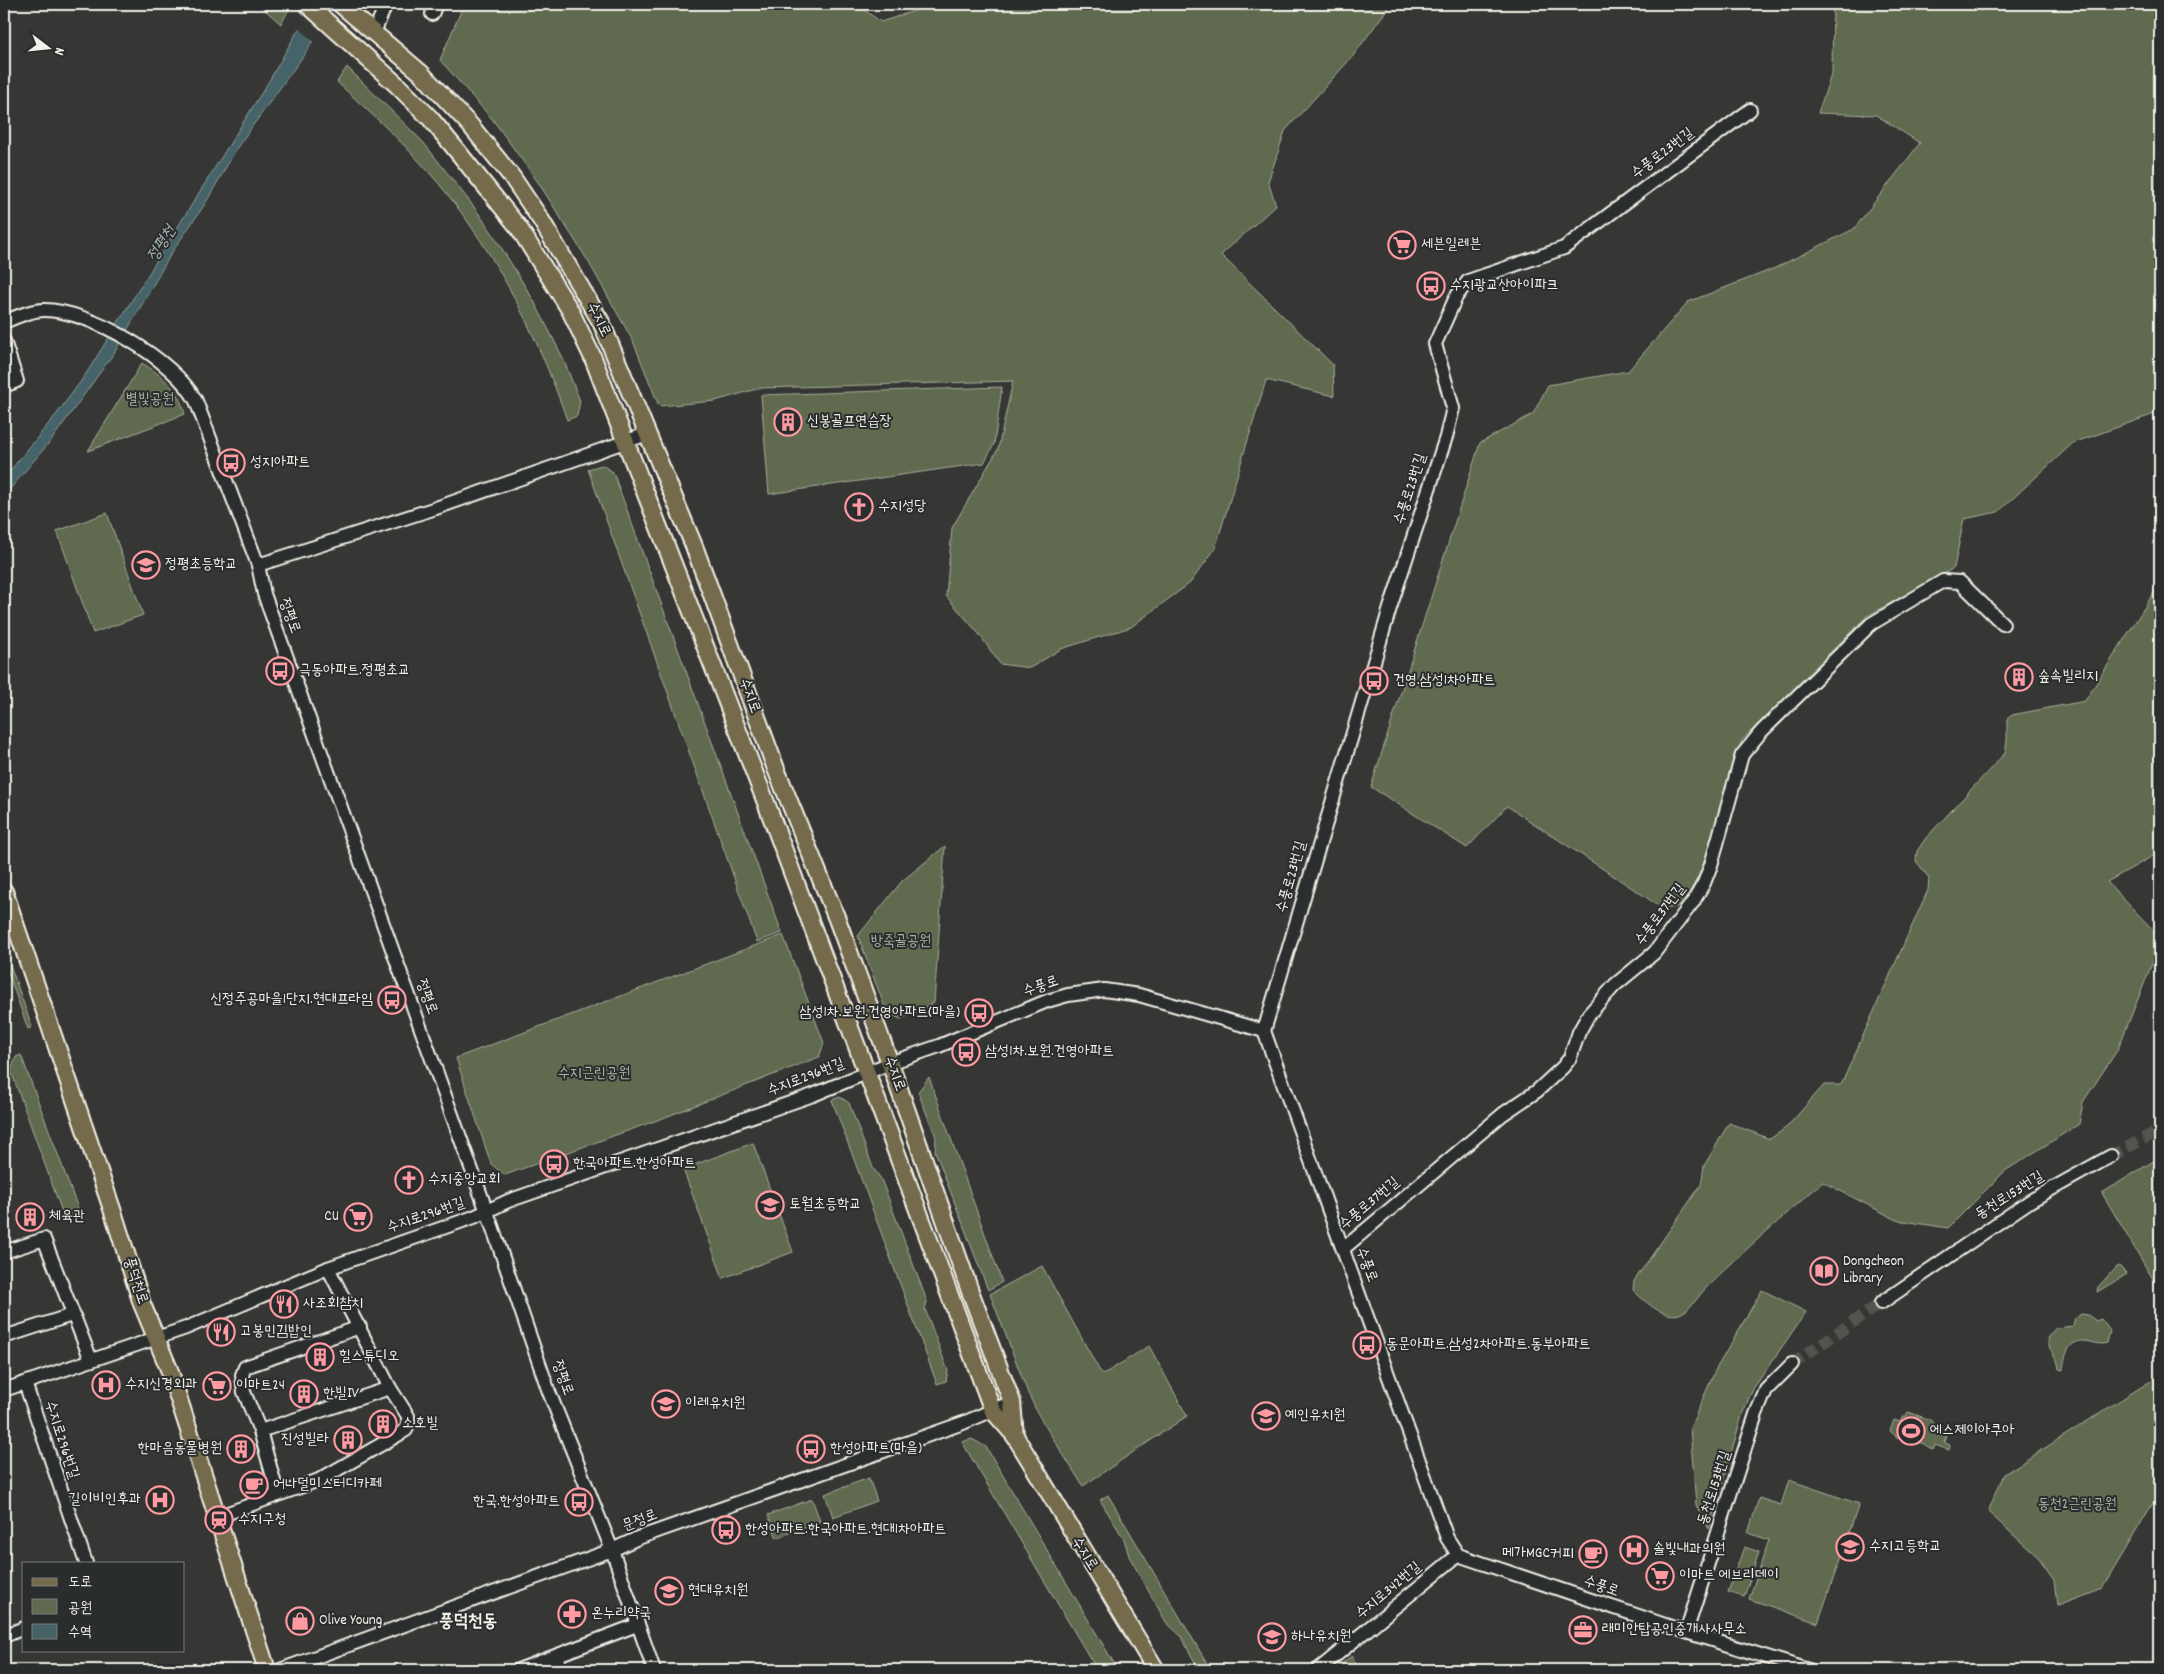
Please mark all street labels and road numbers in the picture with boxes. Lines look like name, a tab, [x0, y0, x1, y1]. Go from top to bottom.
street label: 수풍로23번길	[1627, 123, 1699, 185]
street label: 수지로	[580, 299, 616, 341]
street label: 수풍로23번길	[1389, 451, 1433, 527]
street label: 정평로	[272, 595, 306, 637]
street label: 수지로	[732, 675, 766, 717]
street label: 수풍로23번길	[1271, 839, 1313, 915]
street label: 수풍로37번길	[1630, 879, 1692, 951]
street label: 수풍로	[1020, 971, 1062, 1003]
street label: 정평로	[409, 976, 443, 1018]
street label: 수지로296번길	[764, 1053, 848, 1103]
street label: 수지로	[877, 1053, 911, 1095]
street label: 동천로153번길	[1971, 1166, 2049, 1226]
street label: 수풍로37번길	[1335, 1172, 1405, 1236]
street label: 수지로296번길	[384, 1192, 468, 1240]
street label: 수풍로	[1349, 1244, 1383, 1286]
street label: 풍덕천로	[117, 1255, 153, 1307]
street label: 정평로	[545, 1357, 579, 1399]
street label: 수지로296번길	[38, 1398, 84, 1482]
street label: 동천로153번길	[1693, 1448, 1737, 1528]
street label: 문정로	[619, 1504, 661, 1538]
street label: 수지로	[1065, 1533, 1103, 1575]
street label: 수지로342번길	[1351, 1557, 1427, 1625]
street label: 수풍로	[1580, 1571, 1622, 1603]

